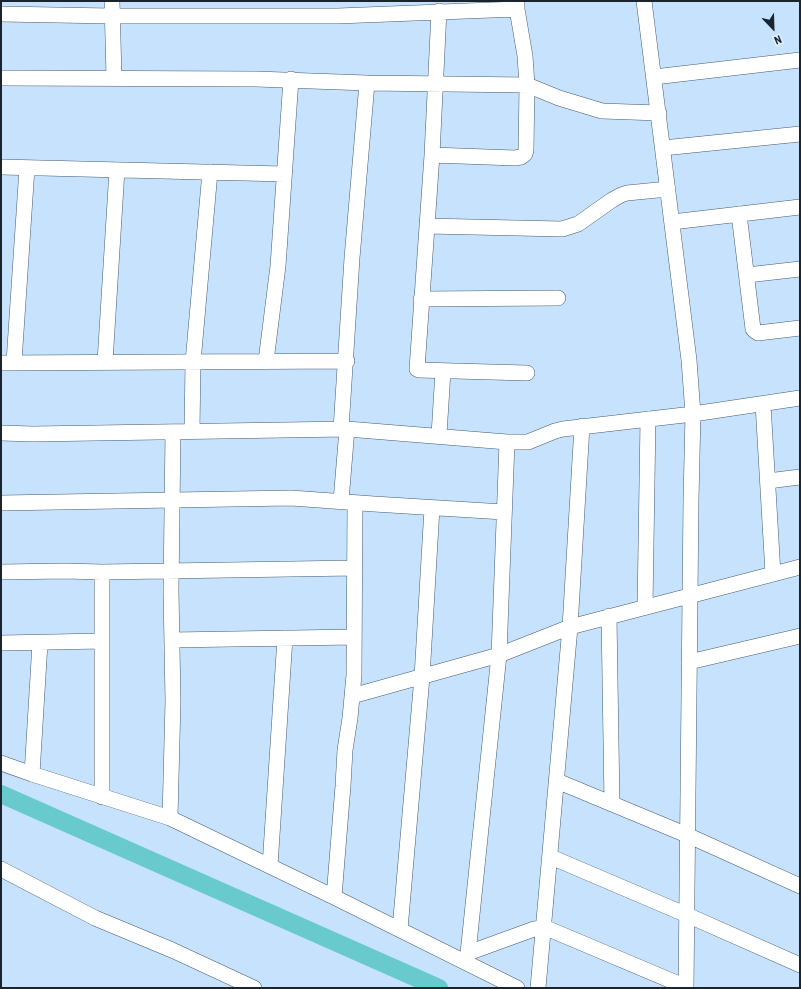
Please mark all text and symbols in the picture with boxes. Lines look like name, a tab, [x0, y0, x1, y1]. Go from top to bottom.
north arrow	[753, 8, 793, 48]
text: N	[772, 32, 784, 47]

